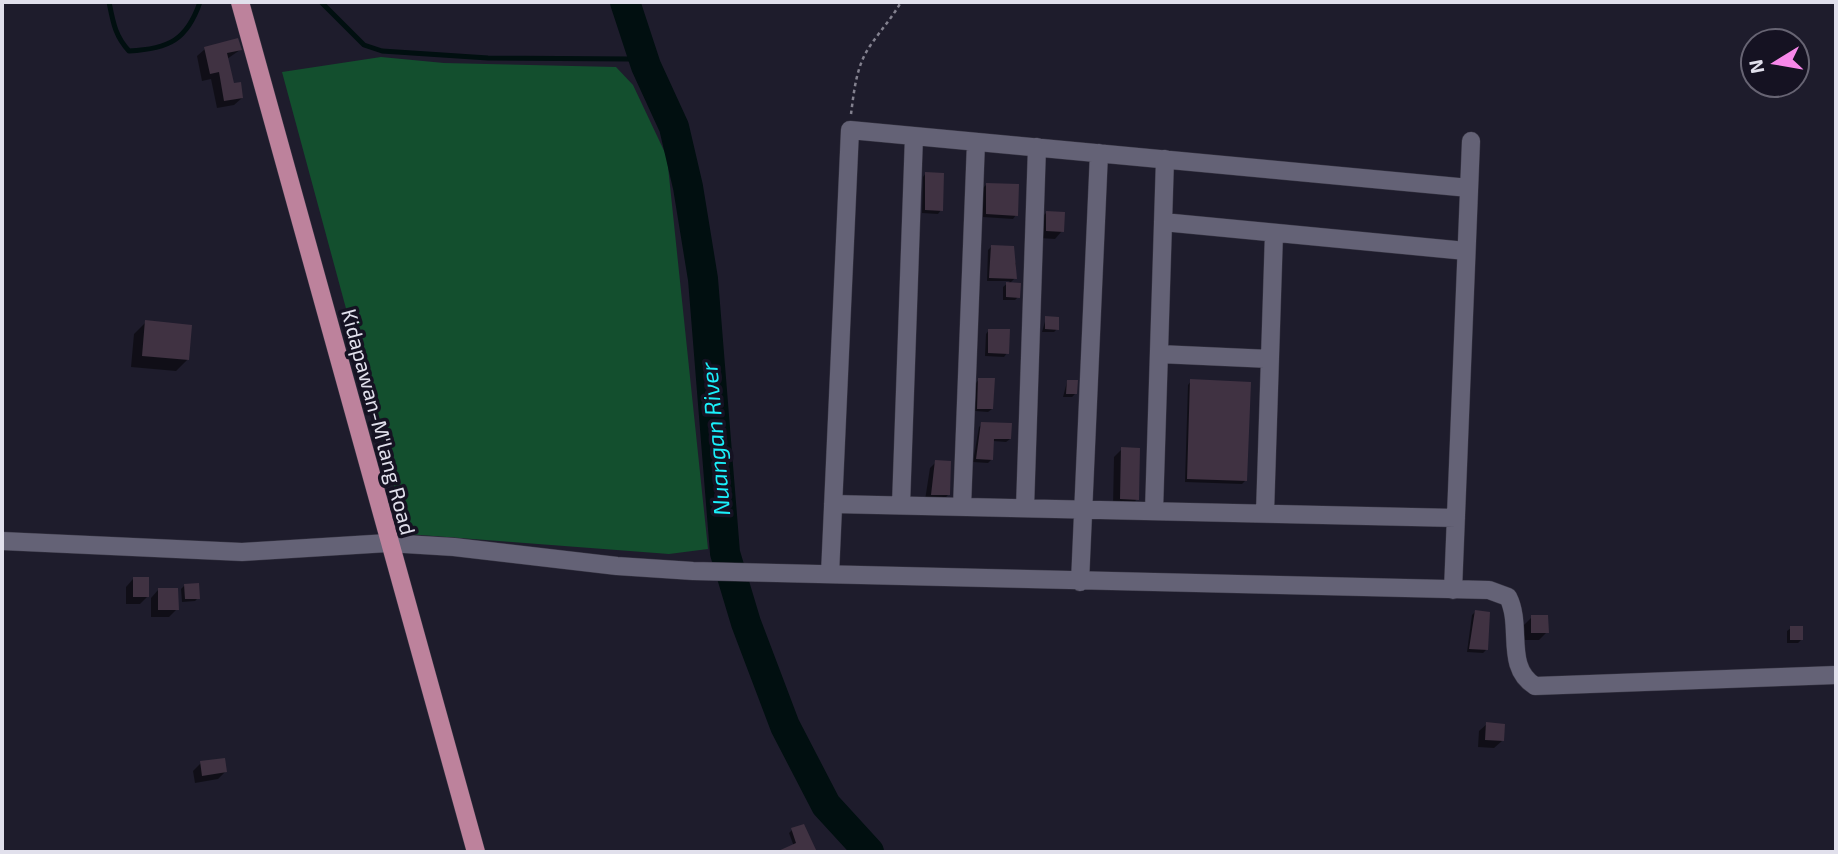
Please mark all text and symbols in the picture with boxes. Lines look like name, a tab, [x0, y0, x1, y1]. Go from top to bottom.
north arrow	[1740, 28, 1810, 98]
text: N	[1743, 58, 1768, 76]
street label: Kidapawan-M'lang Road	[336, 306, 420, 538]
water label: Nuangan River	[696, 361, 736, 517]

